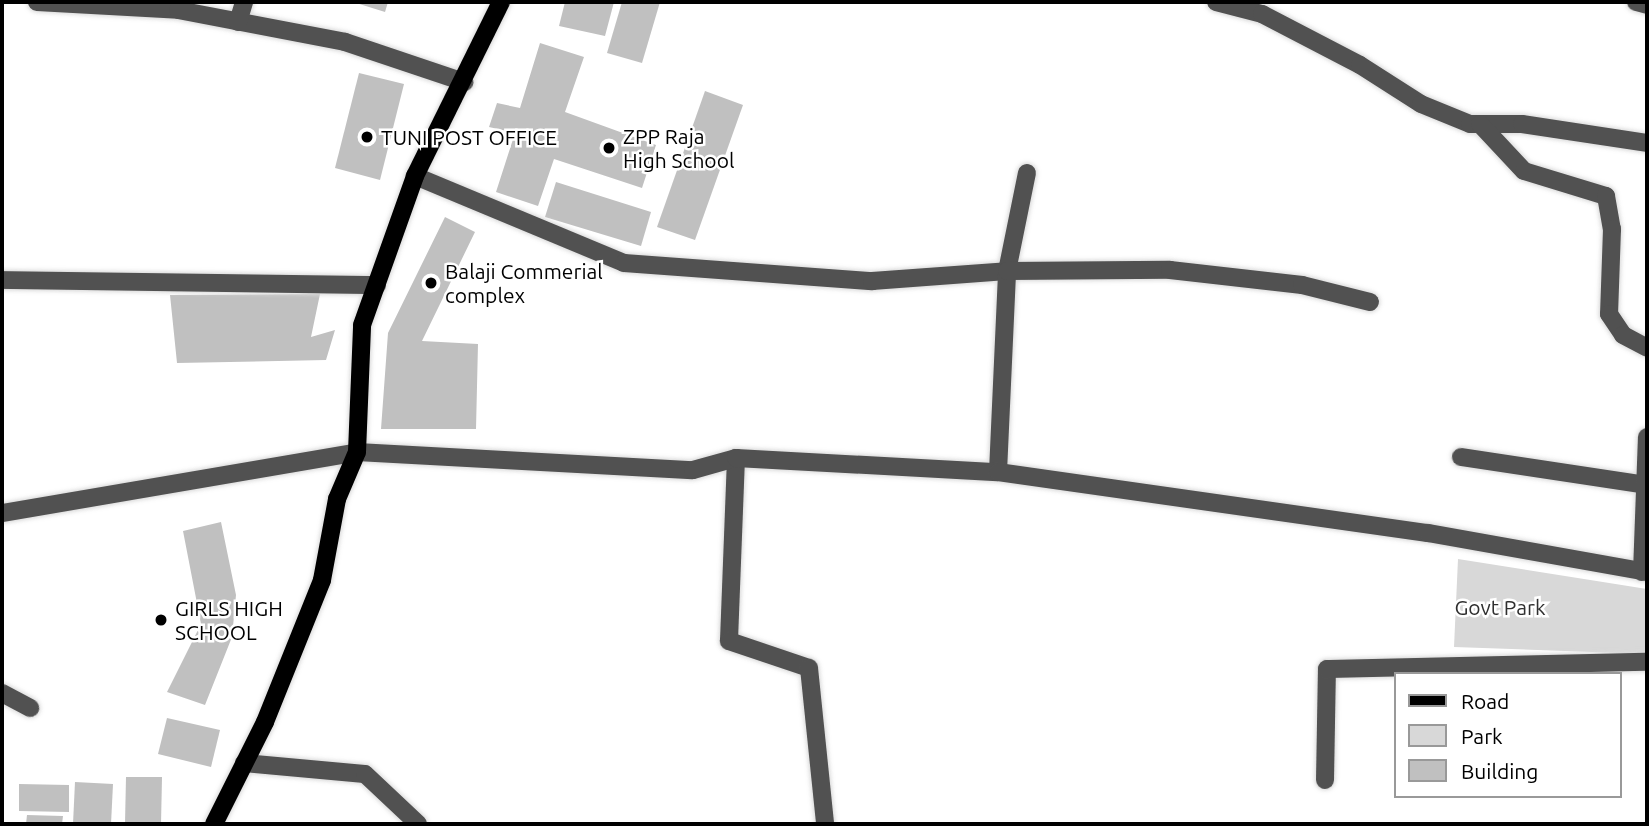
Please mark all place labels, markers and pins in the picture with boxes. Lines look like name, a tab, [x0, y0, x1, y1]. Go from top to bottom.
place label: ZPP Raja High School	[623, 123, 734, 173]
place label: TUNI POST OFFICE	[381, 124, 557, 150]
marker: TUNI POST OFFICE	[359, 129, 375, 145]
marker: ZPP Raja High School	[601, 140, 617, 156]
place label: Balaji Commerial complex	[445, 258, 603, 308]
marker: Balaji Commerial complex	[423, 275, 439, 291]
place label: GIRLS HIGH SCHOOL	[175, 595, 283, 645]
marker: GIRLS HIGH SCHOOL	[153, 612, 169, 628]

